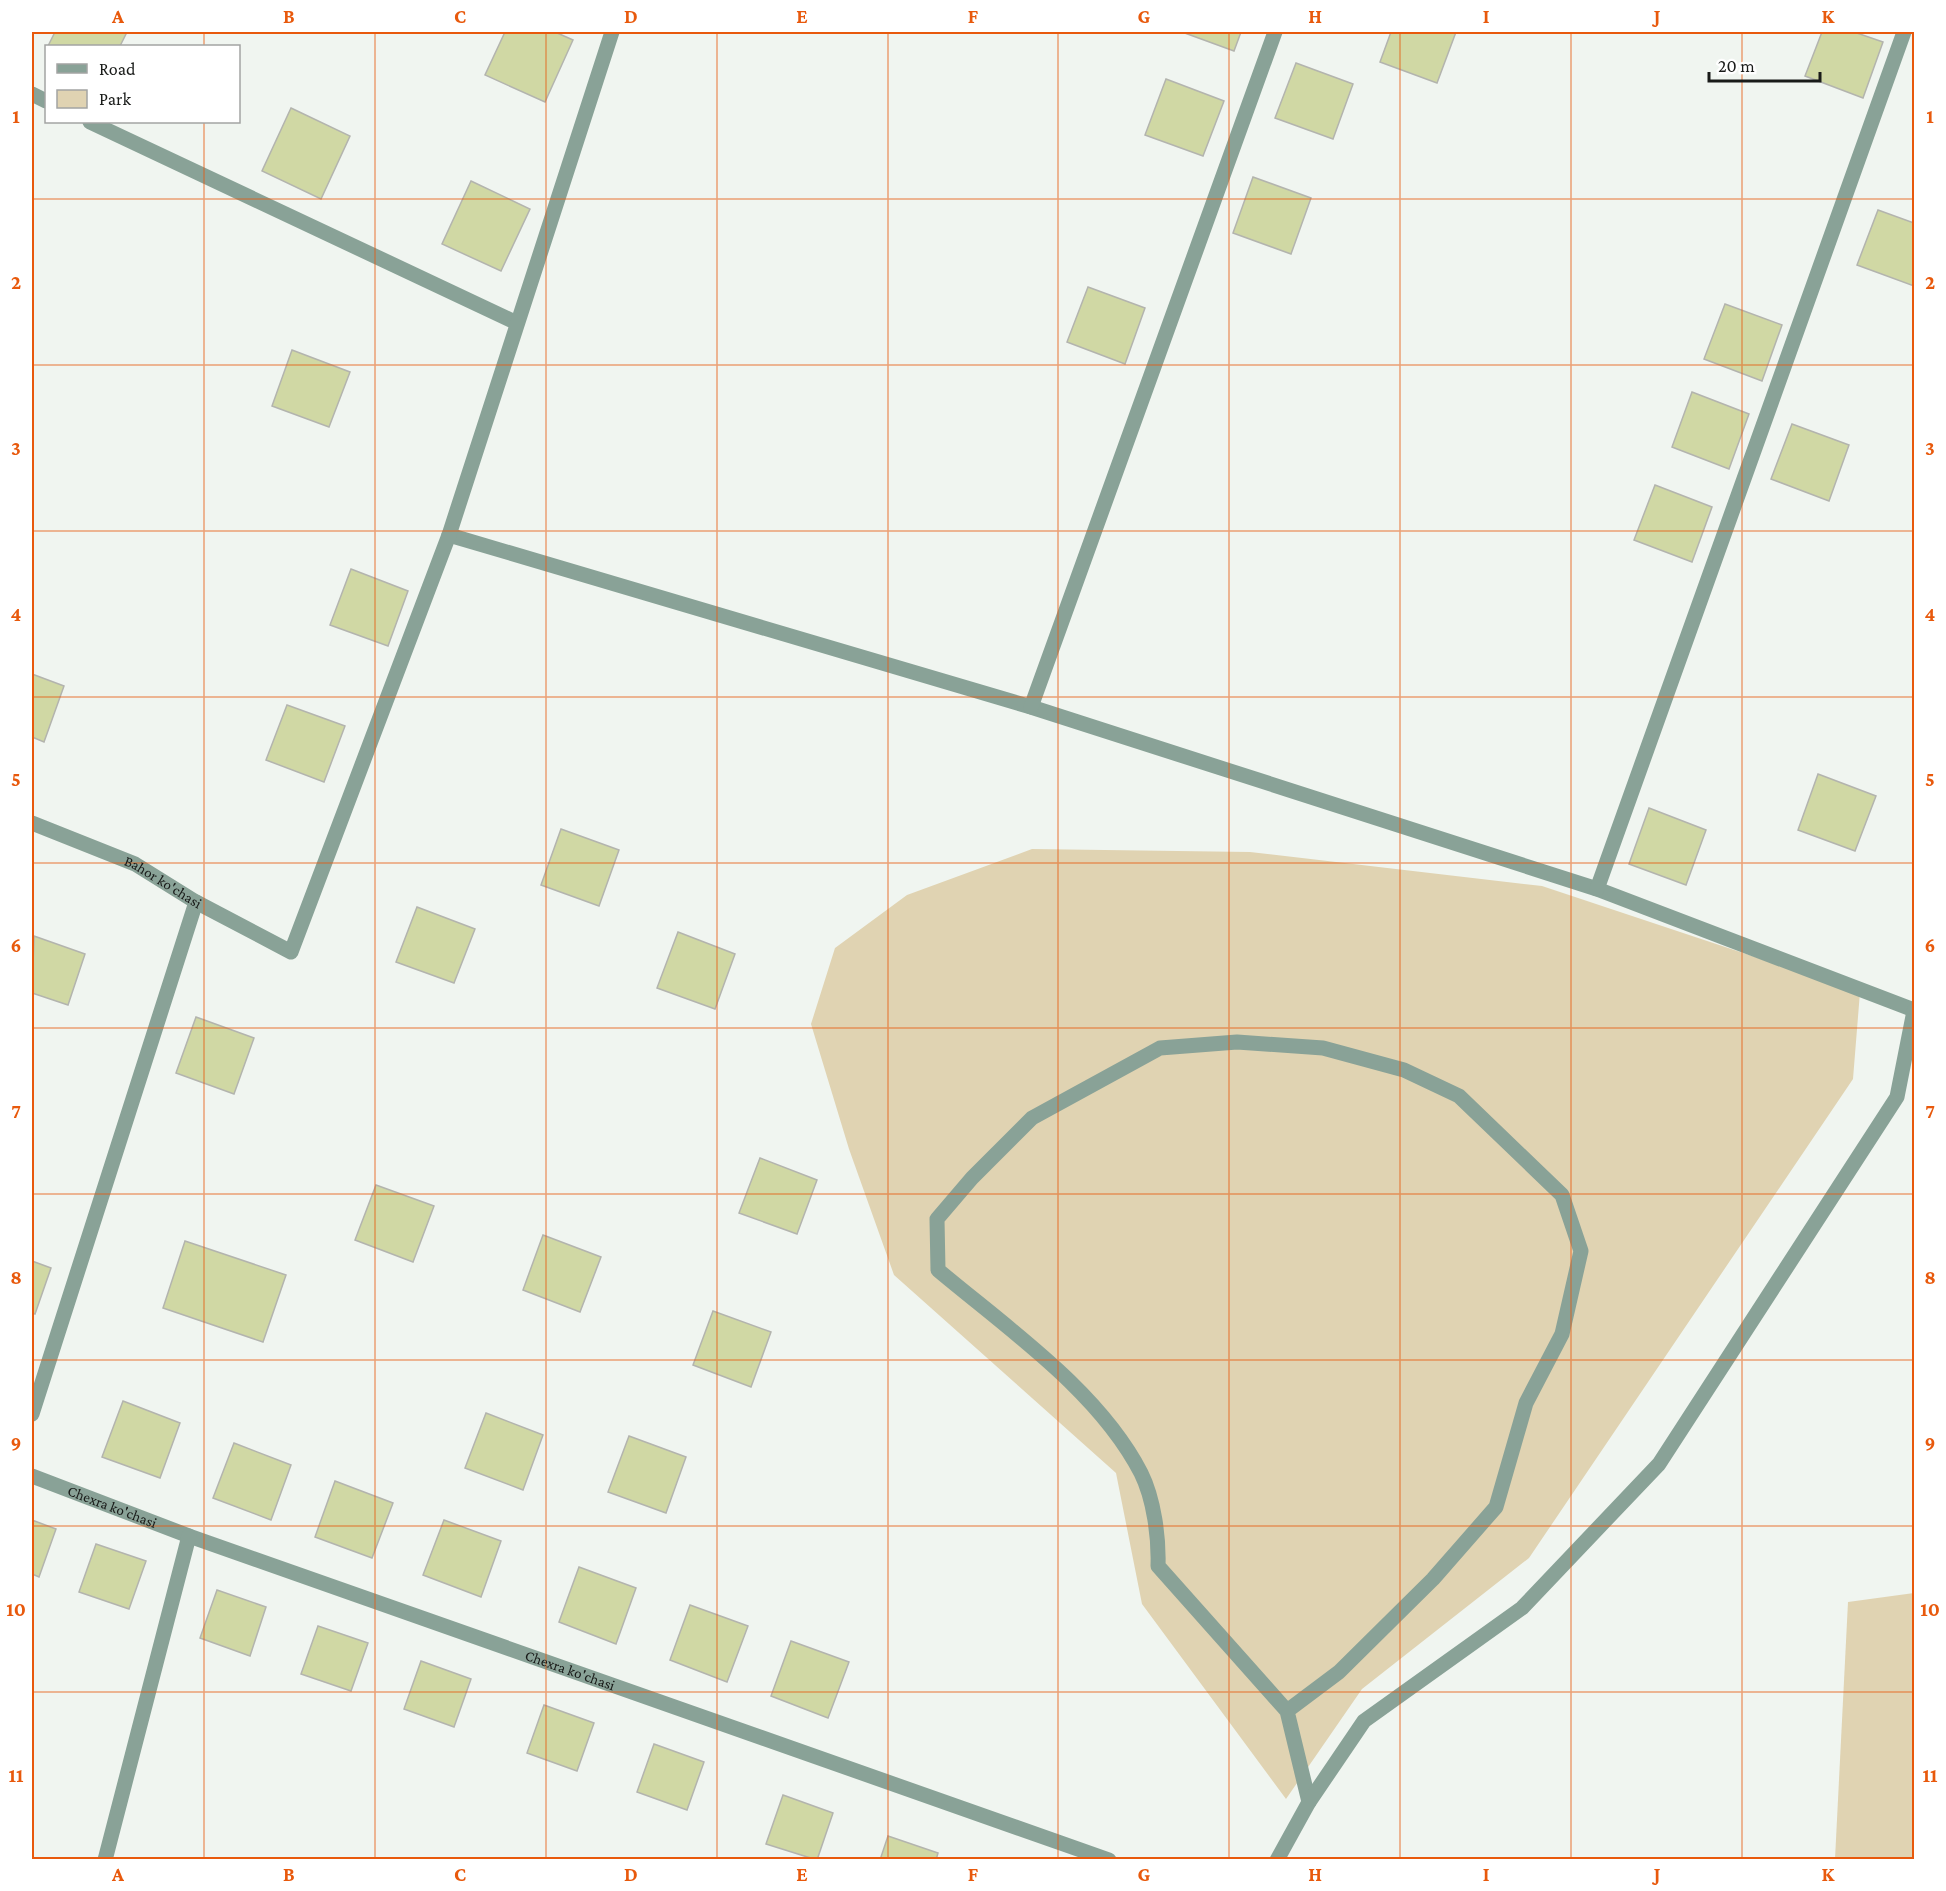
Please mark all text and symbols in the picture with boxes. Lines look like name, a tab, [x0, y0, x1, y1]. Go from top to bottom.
text: A	[111, 5, 125, 27]
text: B	[283, 5, 295, 27]
text: C	[454, 5, 466, 27]
text: D	[624, 5, 638, 27]
text: E	[796, 5, 808, 27]
text: F	[968, 5, 979, 27]
text: G	[1138, 5, 1151, 27]
text: H	[1308, 5, 1322, 27]
text: I	[1483, 5, 1490, 27]
text: J	[1652, 5, 1661, 27]
text: K	[1822, 5, 1836, 27]
legend	[45, 45, 240, 123]
scale bar	[1709, 45, 1820, 83]
text: 20 m	[1718, 56, 1755, 76]
text: Road	[99, 59, 136, 79]
text: Park	[99, 89, 131, 109]
text: 1	[12, 105, 20, 127]
text: 1	[1926, 105, 1934, 127]
text: 2	[11, 271, 21, 293]
text: 2	[1925, 271, 1935, 293]
text: 3	[11, 437, 21, 459]
text: 3	[1925, 437, 1935, 459]
text: 4	[11, 603, 22, 625]
text: 4	[1925, 603, 1936, 625]
text: 5	[11, 768, 21, 790]
text: 5	[1925, 768, 1935, 790]
street label: Bahor ko'chasi	[122, 853, 204, 912]
text: 6	[11, 934, 21, 956]
text: 6	[1925, 934, 1935, 956]
text: 7	[11, 1100, 21, 1122]
text: 7	[1925, 1100, 1935, 1122]
text: 8	[10, 1266, 22, 1288]
text: 8	[1924, 1266, 1936, 1288]
text: 9	[11, 1432, 21, 1454]
text: 9	[1925, 1432, 1935, 1454]
street label: Chexra ko'chasi	[66, 1482, 159, 1531]
text: 10	[6, 1598, 26, 1620]
text: 10	[1920, 1598, 1940, 1620]
street label: Chexra ko'chasi	[523, 1647, 617, 1693]
text: 11	[9, 1764, 24, 1786]
text: 11	[1923, 1764, 1938, 1786]
text: A	[111, 1863, 125, 1885]
text: B	[283, 1863, 295, 1885]
text: C	[454, 1863, 466, 1885]
text: D	[624, 1863, 638, 1885]
text: E	[796, 1863, 808, 1885]
text: F	[968, 1863, 979, 1885]
text: G	[1138, 1863, 1151, 1885]
text: H	[1308, 1863, 1322, 1885]
text: I	[1483, 1863, 1490, 1885]
text: J	[1652, 1863, 1661, 1885]
text: K	[1822, 1863, 1836, 1885]

